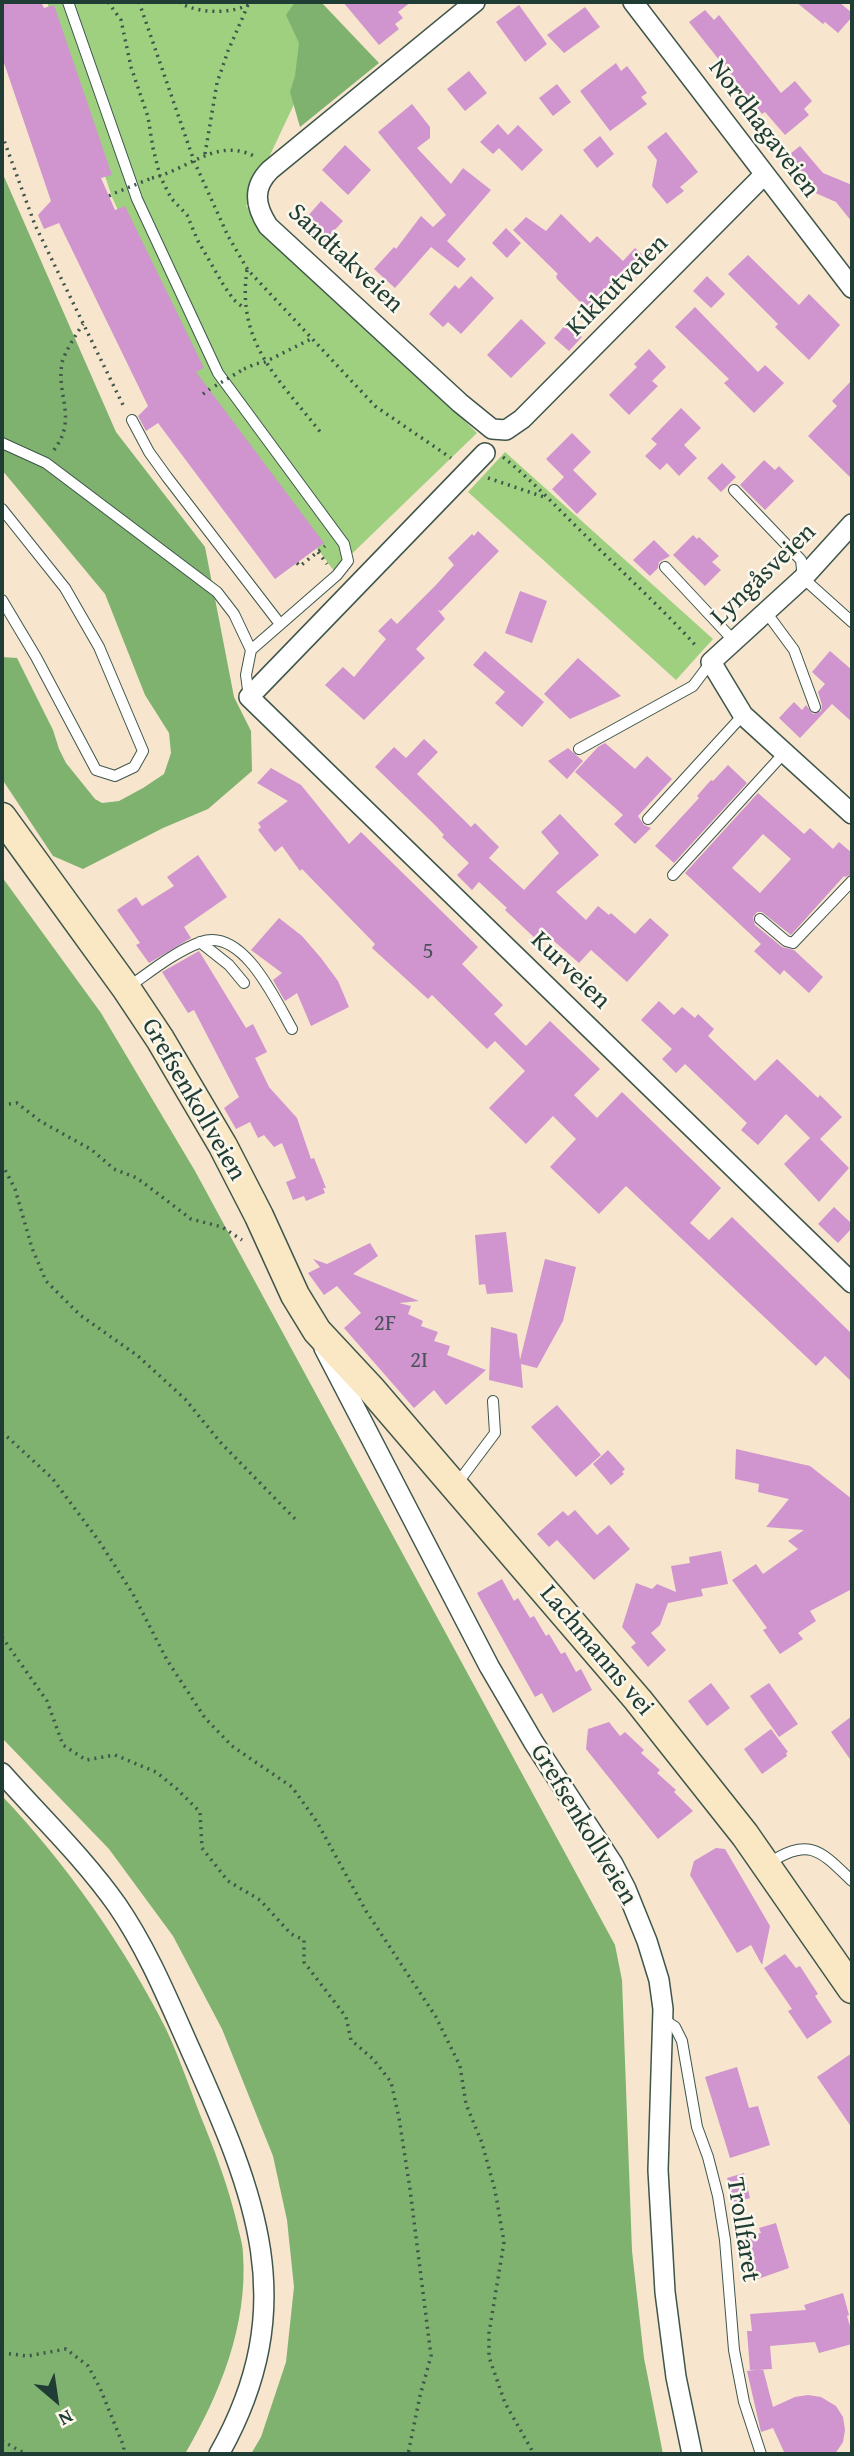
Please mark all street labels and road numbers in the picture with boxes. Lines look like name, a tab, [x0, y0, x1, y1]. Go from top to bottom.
street label: Nordhagaveien	[701, 54, 825, 204]
street label: Sandtakveien	[281, 198, 409, 320]
street label: Kikkutveien	[561, 229, 675, 343]
street label: Lyngåsveien	[705, 517, 823, 633]
street label: Kurveien	[524, 925, 616, 1017]
street label: Grefsenkollveien	[134, 1013, 252, 1187]
street label: Lachmanns vei	[532, 1579, 660, 1723]
street label: Grefsenkollveien	[523, 1739, 643, 1911]
street label: Trollfaret	[718, 2176, 766, 2284]

